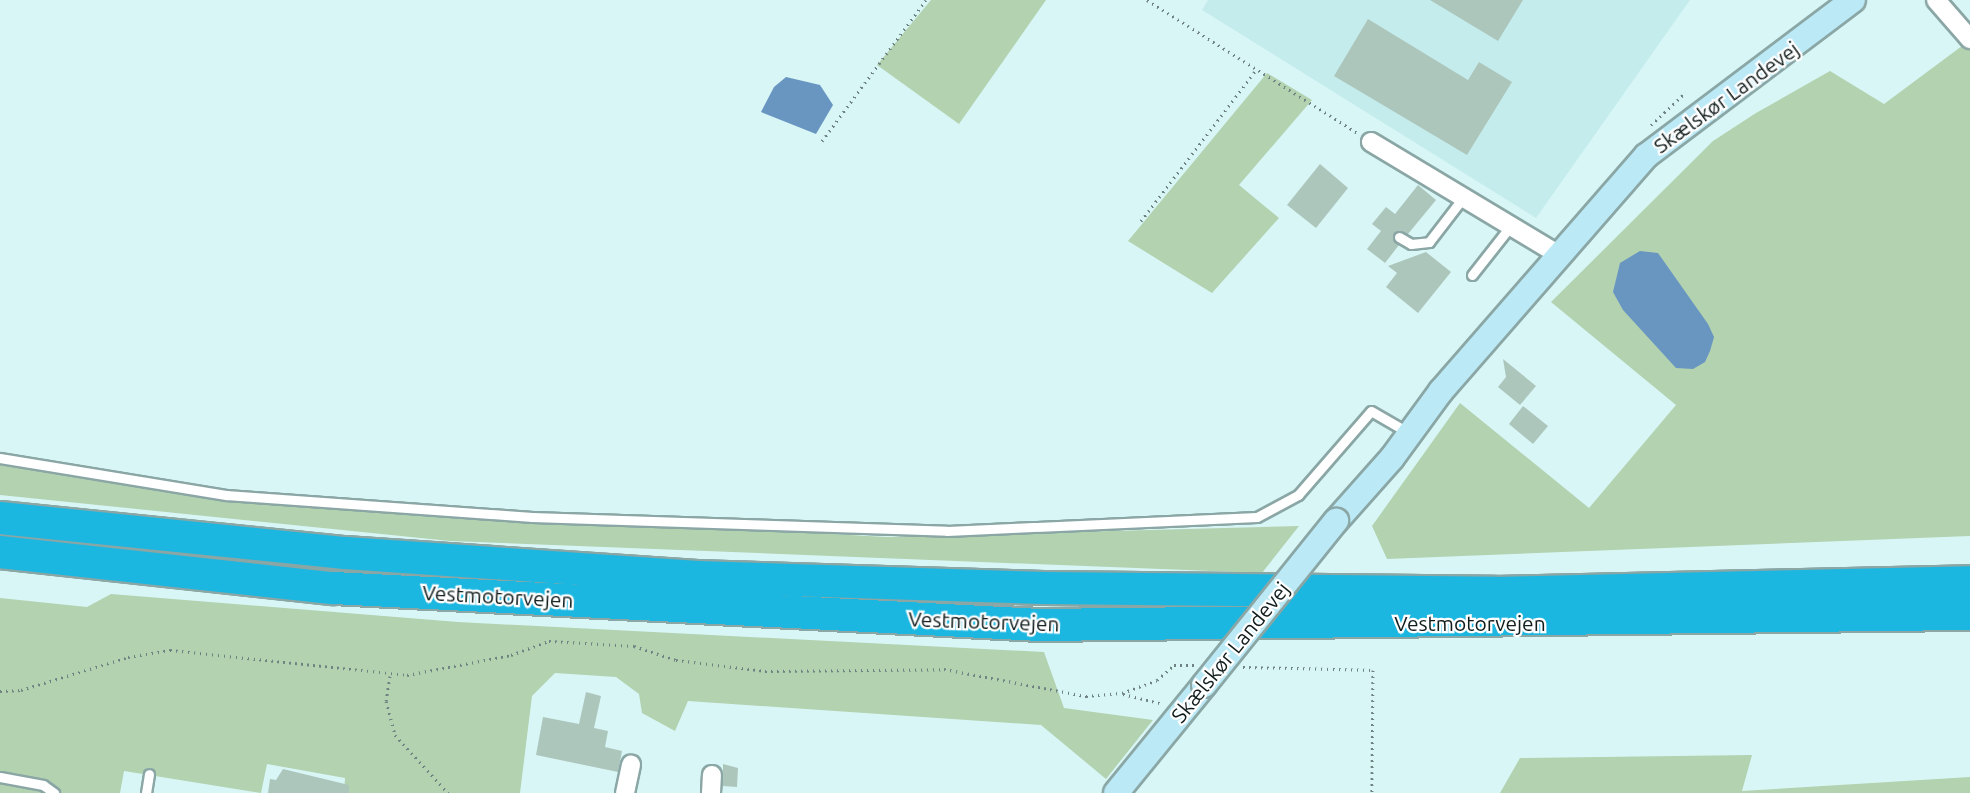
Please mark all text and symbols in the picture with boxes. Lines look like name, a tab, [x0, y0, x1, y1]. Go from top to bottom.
street label: Skælskør Landevej	[1648, 36, 1804, 158]
street label: Skælskør Landevej	[1166, 577, 1294, 727]
street label: Vestmotorvejen	[422, 579, 574, 613]
street label: Vestmotorvejen	[908, 606, 1060, 636]
street label: Vestmotorvejen	[1394, 610, 1546, 636]

